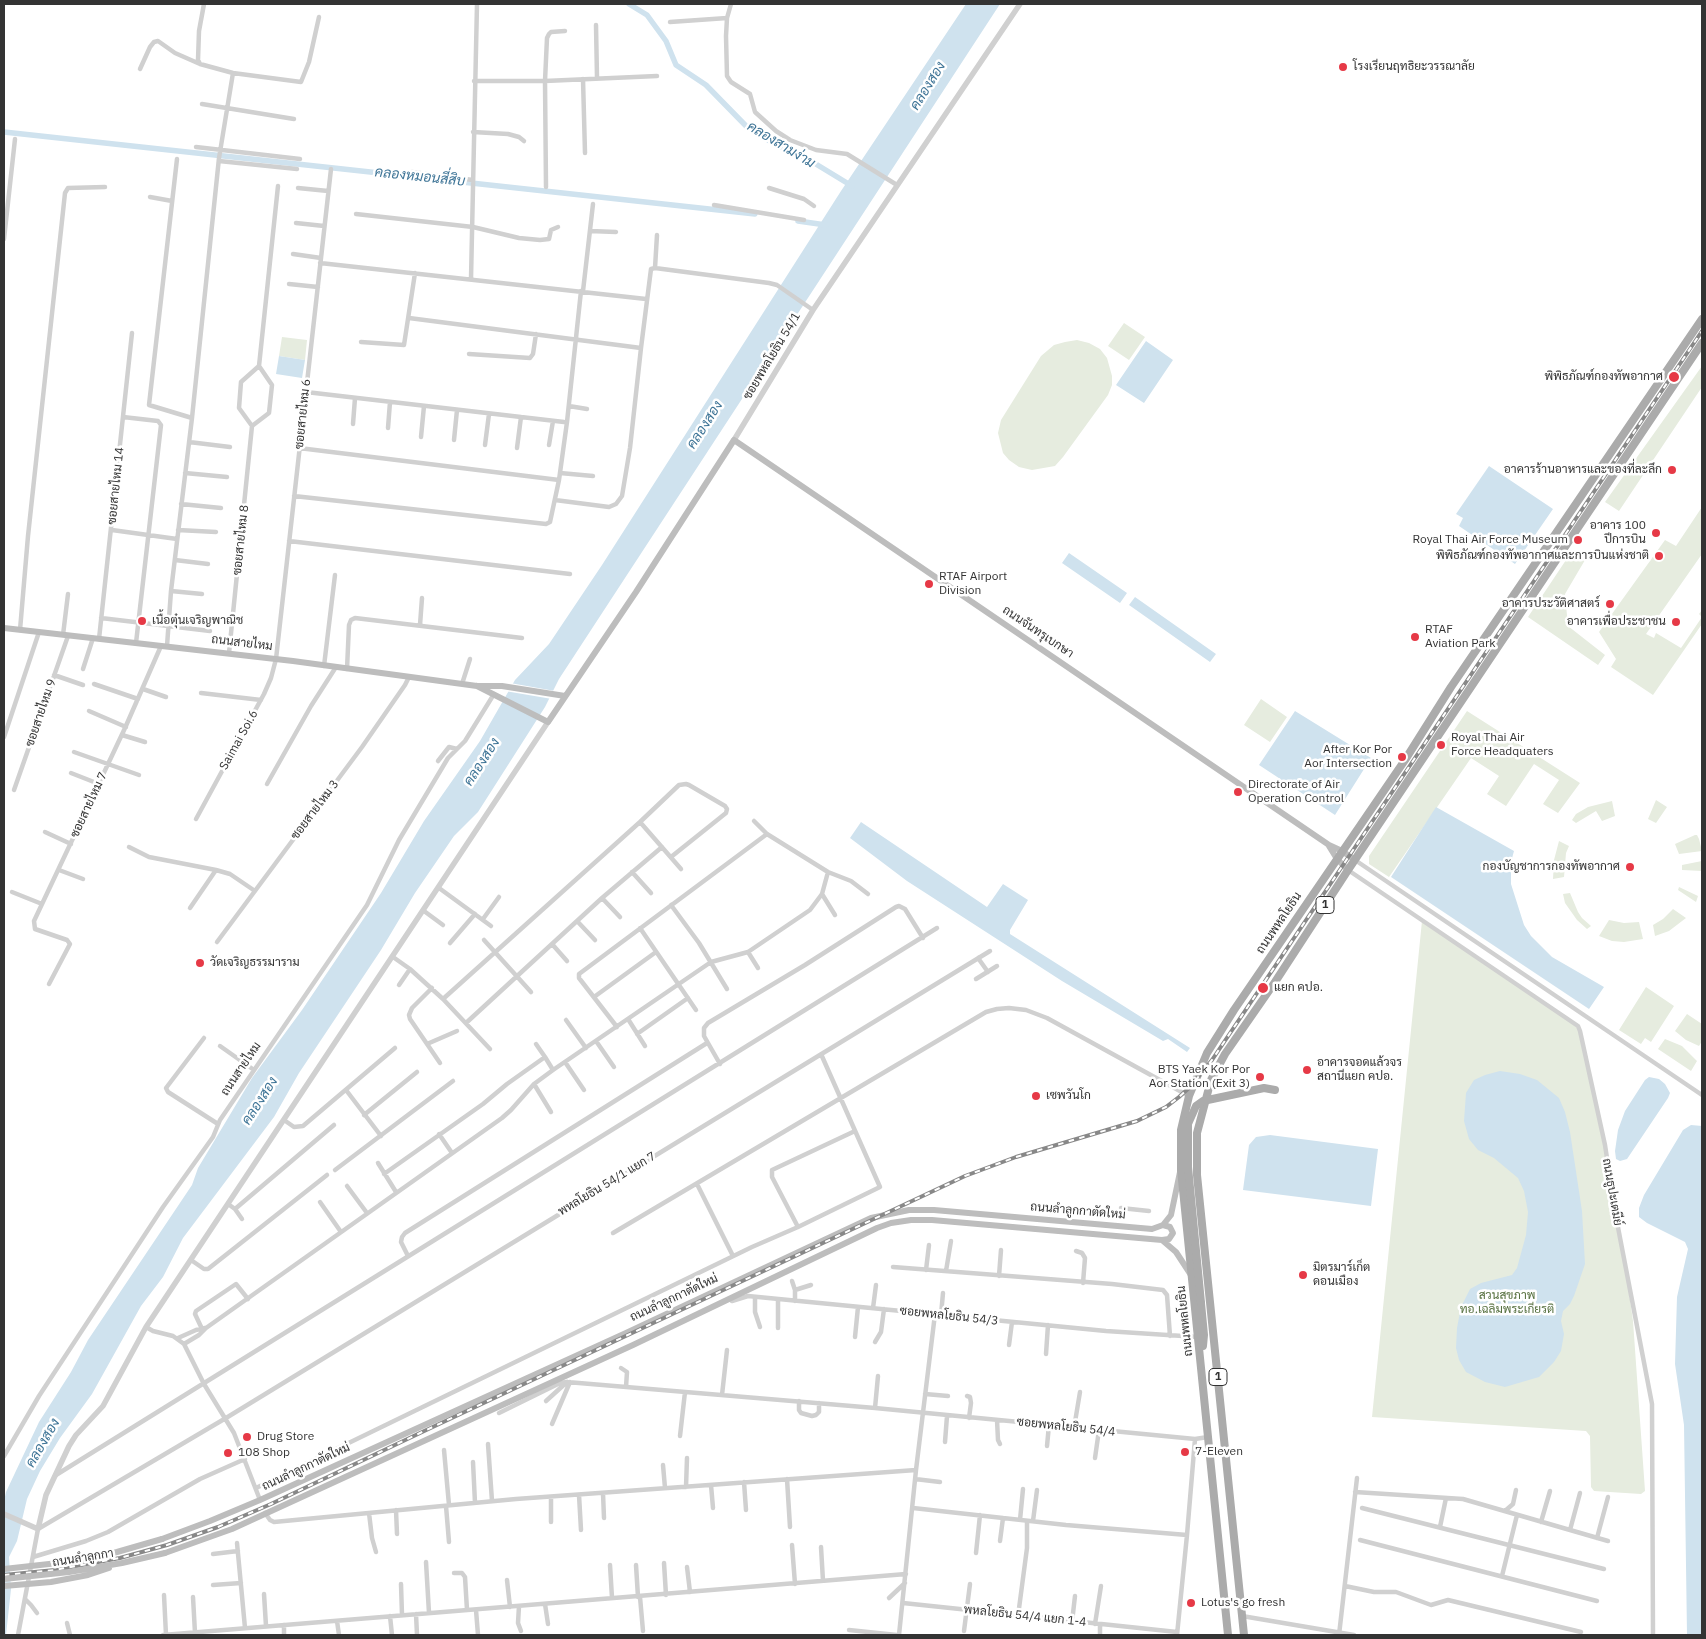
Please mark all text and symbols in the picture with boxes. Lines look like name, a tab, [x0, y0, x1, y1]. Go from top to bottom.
water label: คลองสอง	[907, 59, 949, 113]
place label: โรงเรียนฤทธิยะวรรณาลัย	[1353, 60, 1475, 74]
marker: โรงเรียนฤทธิยะวรรณาลัย	[1337, 61, 1349, 73]
water label: คลองสามง่าม	[744, 118, 818, 172]
water label: คลองหมอนสี่สิบ	[374, 164, 466, 190]
street label: ซอยพหลโยธิน 54/1	[740, 310, 804, 402]
place label: พิพิธภัณฑ์กองทัพอากาศ	[1545, 370, 1663, 384]
marker: พิพิธภัณฑ์กองทัพอากาศ	[1667, 370, 1681, 384]
street label: ซอยสายไหม 6	[292, 378, 314, 450]
water label: คลองสอง	[683, 398, 727, 452]
street label: ซอยสายไหม 14	[105, 447, 127, 525]
place label: อาคารร้านอาหารและของที่ละลึก	[1504, 463, 1662, 477]
marker: อาคารร้านอาหารและของที่ละลึก	[1666, 464, 1678, 476]
street label: ซอยสายไหม 8	[230, 504, 252, 576]
place label: อาคาร 100 ปีการบิน	[1590, 519, 1646, 547]
marker: อาคาร 100 ปีการบิน	[1650, 527, 1662, 539]
place label: Royal Thai Air Force Museum	[1413, 533, 1568, 547]
marker: Royal Thai Air Force Museum	[1572, 534, 1584, 546]
place label: พิพิธภัณฑ์กองทัพอากาศและการบินแห่งชาติ	[1436, 549, 1649, 563]
marker: พิพิธภัณฑ์กองทัพอากาศและการบินแห่งชาติ	[1653, 550, 1665, 562]
place label: RTAF Airport Division	[939, 570, 1007, 598]
marker: RTAF Airport Division	[923, 578, 935, 590]
place label: อาคารประวัติศาสตร์	[1502, 597, 1600, 611]
marker: อาคารประวัติศาสตร์	[1604, 598, 1616, 610]
street label: ถนนจันทรุเบกษา	[1000, 603, 1076, 661]
place label: เนื้อตุ๋นเจริญพาณิช	[152, 614, 243, 628]
marker: เนื้อตุ๋นเจริญพาณิช	[136, 615, 148, 627]
place label: อาคารเพื่อประชาชน	[1567, 615, 1666, 629]
marker: อาคารเพื่อประชาชน	[1670, 616, 1682, 628]
place label: RTAF Aviation Park	[1425, 623, 1496, 651]
marker: RTAF Aviation Park	[1409, 631, 1421, 643]
street label: ถนนสายไหม	[211, 632, 273, 654]
street label: ซอยสายไหม 9	[23, 677, 59, 749]
street label: Saimai Soi.6	[217, 708, 261, 772]
place label: Royal Thai Air Force Headquaters	[1451, 731, 1553, 759]
water label: คลองสอง	[460, 735, 504, 789]
marker: Royal Thai Air Force Headquaters	[1435, 739, 1447, 751]
place label: After Kor Por Aor Intersection	[1304, 743, 1392, 771]
marker: After Kor Por Aor Intersection	[1396, 751, 1408, 763]
street label: ซอยสายไหม 7	[68, 770, 110, 840]
street label: ซอยสายไหม 3	[288, 777, 342, 843]
place label: Directorate of Air Operation Control	[1248, 778, 1344, 806]
marker: Directorate of Air Operation Control	[1232, 786, 1244, 798]
place label: กองบัญชาการกองทัพอากาศ	[1483, 860, 1620, 874]
marker: กองบัญชาการกองทัพอากาศ	[1624, 861, 1636, 873]
street label: ถนนพหลโยธิน	[1253, 890, 1305, 956]
road number: 1	[1316, 896, 1334, 914]
place label: วัดเจริญธรรมาราม	[210, 956, 300, 970]
marker: วัดเจริญธรรมาราม	[194, 957, 206, 969]
marker: แยก คปอ.	[1256, 981, 1270, 995]
place label: แยก คปอ.	[1274, 981, 1323, 995]
street label: ถนนสายไหม	[218, 1039, 264, 1099]
place label: อาคารจอดแล้วจร สถานีแยก คปอ.	[1317, 1056, 1402, 1084]
place label: BTS Yaek Kor Por Aor Station (Exit 3)	[1149, 1063, 1250, 1091]
marker: อาคารจอดแล้วจร สถานีแยก คปอ.	[1301, 1064, 1313, 1076]
marker: BTS Yaek Kor Por Aor Station (Exit 3)	[1254, 1071, 1266, 1083]
water label: คลองสอง	[238, 1074, 282, 1128]
place label: เซพวันโก	[1046, 1089, 1091, 1103]
marker: เซพวันโก	[1030, 1090, 1042, 1102]
street label: พหลโยธิน 54/1 แยก 7	[556, 1149, 658, 1219]
street label: ถนนธูปะเตมีย์	[1599, 1157, 1625, 1227]
street label: ถนนลำลูกกาตัดใหม่	[1030, 1200, 1126, 1222]
place label: มิตรมาร์เก็ต ดอนเมือง	[1313, 1261, 1370, 1289]
marker: มิตรมาร์เก็ต ดอนเมือง	[1297, 1269, 1309, 1281]
street label: ถนนลำลูกกาตัดใหม่	[628, 1271, 720, 1325]
street label: ถนนพหลโยธิน	[1174, 1285, 1196, 1357]
park label: สวนสุขภาพ ทอ.เฉลิมพระเกียรติ	[1460, 1289, 1554, 1317]
street label: ซอยพหลโยธิน 54/3	[899, 1304, 999, 1328]
road number: 1	[1209, 1368, 1227, 1385]
water label: คลองสอง	[22, 1415, 64, 1471]
street label: ซอยพหลโยธิน 54/4	[1016, 1415, 1116, 1439]
place label: Drug Store	[257, 1430, 314, 1444]
marker: Drug Store	[241, 1431, 253, 1443]
street label: ถนนลำลูกกาตัดใหม่	[260, 1440, 352, 1494]
place label: 7-Eleven	[1195, 1445, 1243, 1459]
place label: 108 Shop	[238, 1446, 290, 1460]
marker: 7-Eleven	[1179, 1446, 1191, 1458]
marker: 108 Shop	[222, 1447, 234, 1459]
street label: ถนนลำลูกกา	[51, 1546, 115, 1570]
place label: Lotus's go fresh	[1201, 1596, 1285, 1610]
marker: Lotus's go fresh	[1185, 1597, 1197, 1609]
street label: พหลโยธิน 54/4 แยก 1-4	[963, 1602, 1087, 1630]

